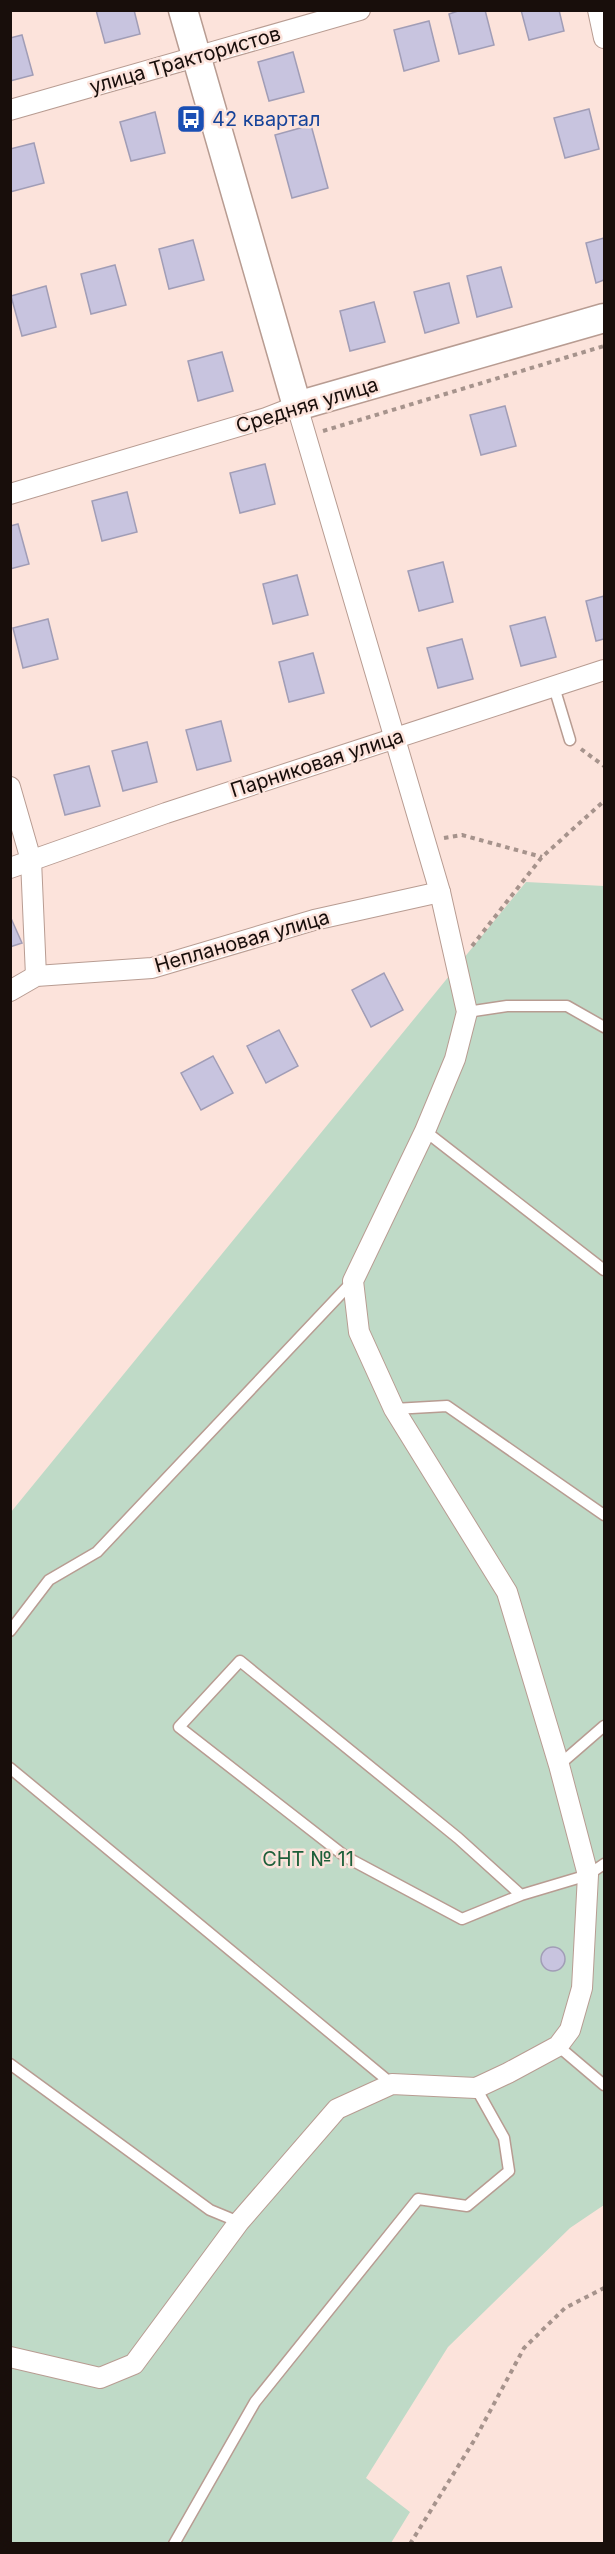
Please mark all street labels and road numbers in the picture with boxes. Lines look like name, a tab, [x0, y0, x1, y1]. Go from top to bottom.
street label: улица Трактористов	[87, 21, 283, 99]
street label: Средняя улица	[233, 372, 381, 438]
street label: Парниковая улица	[227, 724, 407, 802]
street label: Неплановая улица	[152, 905, 332, 977]

